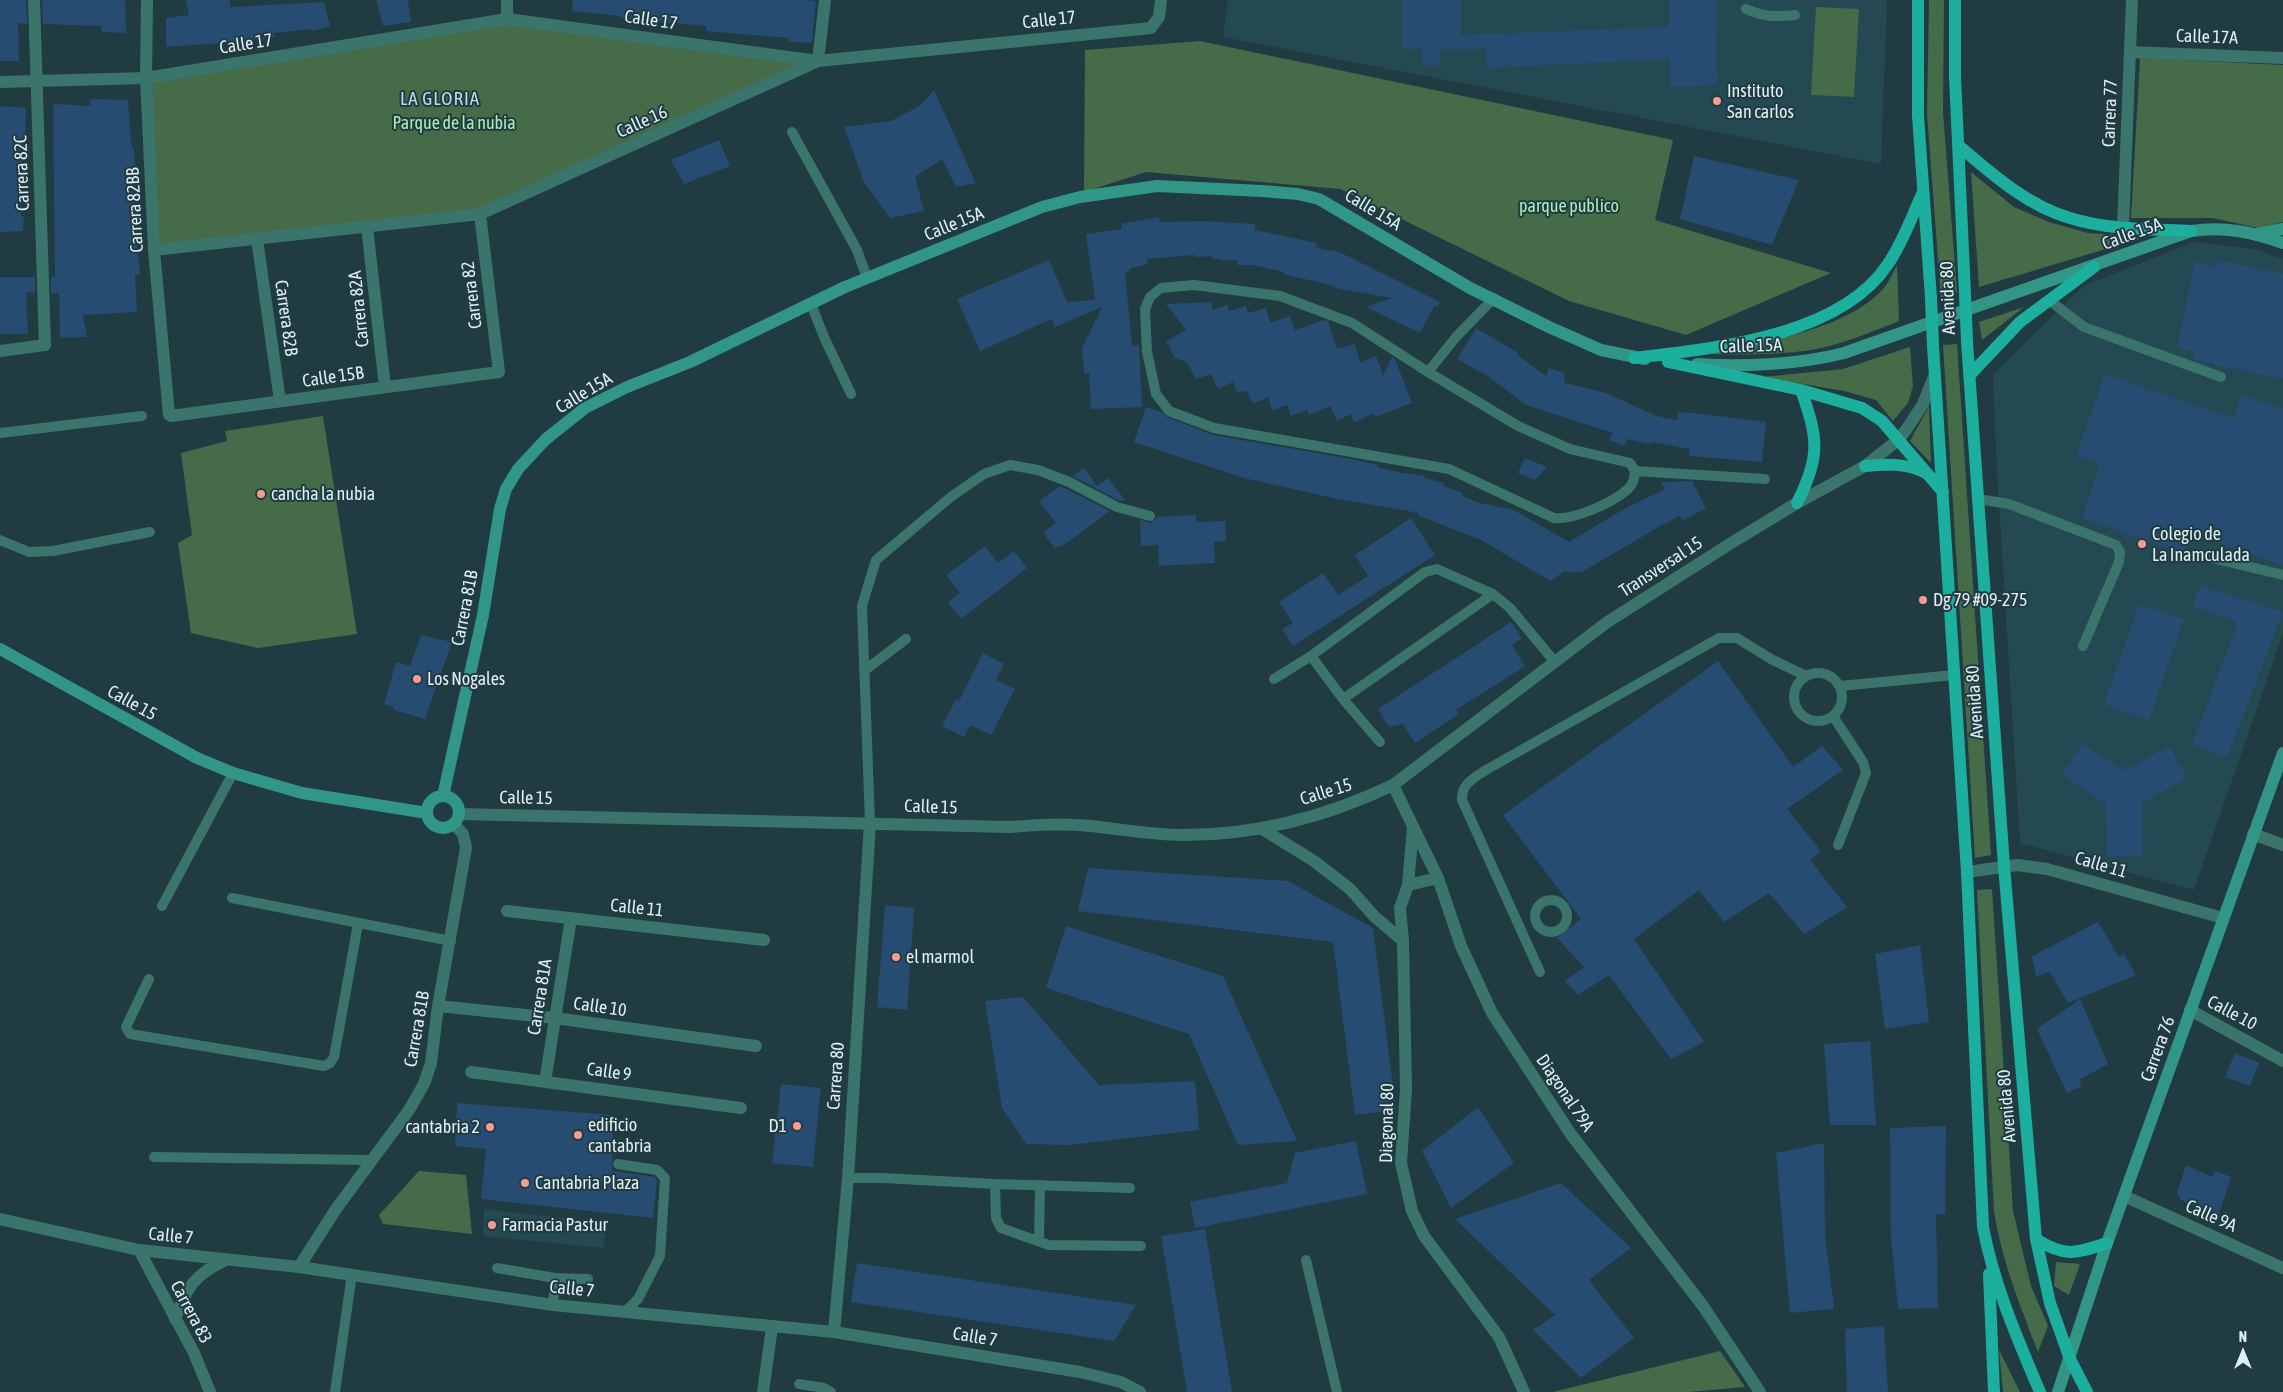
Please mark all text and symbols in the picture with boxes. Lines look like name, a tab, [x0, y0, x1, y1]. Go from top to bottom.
street label: Calle 17	[623, 6, 679, 34]
street label: Calle 17	[1021, 6, 1077, 34]
street label: Calle 17A	[2176, 25, 2238, 49]
street label: Calle 17	[218, 29, 274, 59]
street label: Carrera 77	[2098, 79, 2122, 147]
place label: Instituto San carlos	[1727, 80, 1794, 122]
district label: LA GLORIA	[399, 88, 481, 110]
marker: Instituto San carlos	[1711, 95, 1723, 107]
street label: Calle 16	[613, 101, 671, 143]
park label: Parque de la nubia	[392, 112, 516, 134]
street label: Carrera 82C	[10, 135, 34, 211]
street label: Carrera 82BB	[122, 167, 148, 253]
street label: Calle 15A	[1341, 185, 1405, 235]
park label: parque publico	[1519, 195, 1619, 217]
street label: Calle 15A	[921, 202, 987, 246]
street label: Calle 15A	[2099, 213, 2165, 255]
street label: Carrera 82	[457, 260, 487, 330]
street label: Avenida 80	[1936, 261, 1960, 335]
street label: Carrera 82A	[344, 270, 374, 348]
street label: Carrera 82B	[270, 279, 302, 357]
street label: Calle 15A	[1720, 334, 1782, 358]
street label: Calle 15B	[301, 362, 365, 392]
street label: Calle 15A	[552, 368, 616, 418]
place label: cancha la nubia	[271, 483, 375, 505]
marker: cancha la nubia	[255, 488, 267, 500]
place label: Colegio de La Inamculada	[2152, 523, 2250, 566]
street label: Transversal 15	[1615, 532, 1707, 602]
marker: Colegio de La Inamculada	[2136, 538, 2148, 550]
street label: Carrera 81B	[447, 568, 483, 648]
place label: Dg 79 #09-275	[1933, 589, 2027, 611]
marker: Dg 79 #09-275	[1917, 594, 1929, 606]
street label: Avenida 80	[1962, 665, 1988, 739]
place label: Los Nogales	[427, 668, 505, 690]
marker: Los Nogales	[411, 673, 423, 685]
street label: Calle 15	[103, 681, 161, 725]
street label: Calle 15	[1297, 774, 1355, 810]
street label: Calle 15	[499, 787, 553, 809]
street label: Calle 15	[904, 795, 958, 819]
street label: Calle 11	[2072, 847, 2130, 883]
street label: Calle 11	[609, 894, 665, 922]
place label: el marmol	[906, 946, 974, 968]
marker: el marmol	[890, 951, 902, 963]
street label: Carrera 81A	[523, 957, 557, 1037]
street label: Carrera 81B	[400, 989, 434, 1069]
street label: Calle 10	[2203, 991, 2261, 1035]
street label: Calle 10	[572, 993, 628, 1021]
street label: Carrera 76	[2136, 1013, 2180, 1085]
street label: Carrera 80	[823, 1041, 849, 1111]
street label: Diagonal 79A	[1531, 1050, 1599, 1136]
street label: Calle 9	[585, 1058, 633, 1086]
street label: Avenida 80	[1993, 1069, 2021, 1143]
street label: Diagonal 80	[1376, 1083, 1398, 1163]
place label: edificio cantabria	[588, 1114, 652, 1156]
place label: D1	[768, 1115, 787, 1137]
place label: cantabria 2	[405, 1116, 480, 1138]
marker: D1	[791, 1120, 803, 1132]
marker: cantabria 2	[484, 1121, 496, 1133]
marker: edificio cantabria	[572, 1129, 584, 1141]
place label: Cantabria Plaza	[535, 1172, 639, 1194]
marker: Cantabria Plaza	[519, 1177, 531, 1189]
street label: Calle 9A	[2182, 1195, 2240, 1237]
place label: Farmacia Pastur	[502, 1214, 608, 1236]
marker: Farmacia Pastur	[486, 1219, 498, 1231]
street label: Calle 7	[148, 1223, 194, 1249]
street label: Calle 7	[549, 1276, 595, 1302]
street label: Carrera 83	[166, 1277, 216, 1347]
street label: Calle 7	[951, 1323, 999, 1351]
north arrow	[2218, 1327, 2268, 1377]
text: N	[2239, 1329, 2247, 1345]

